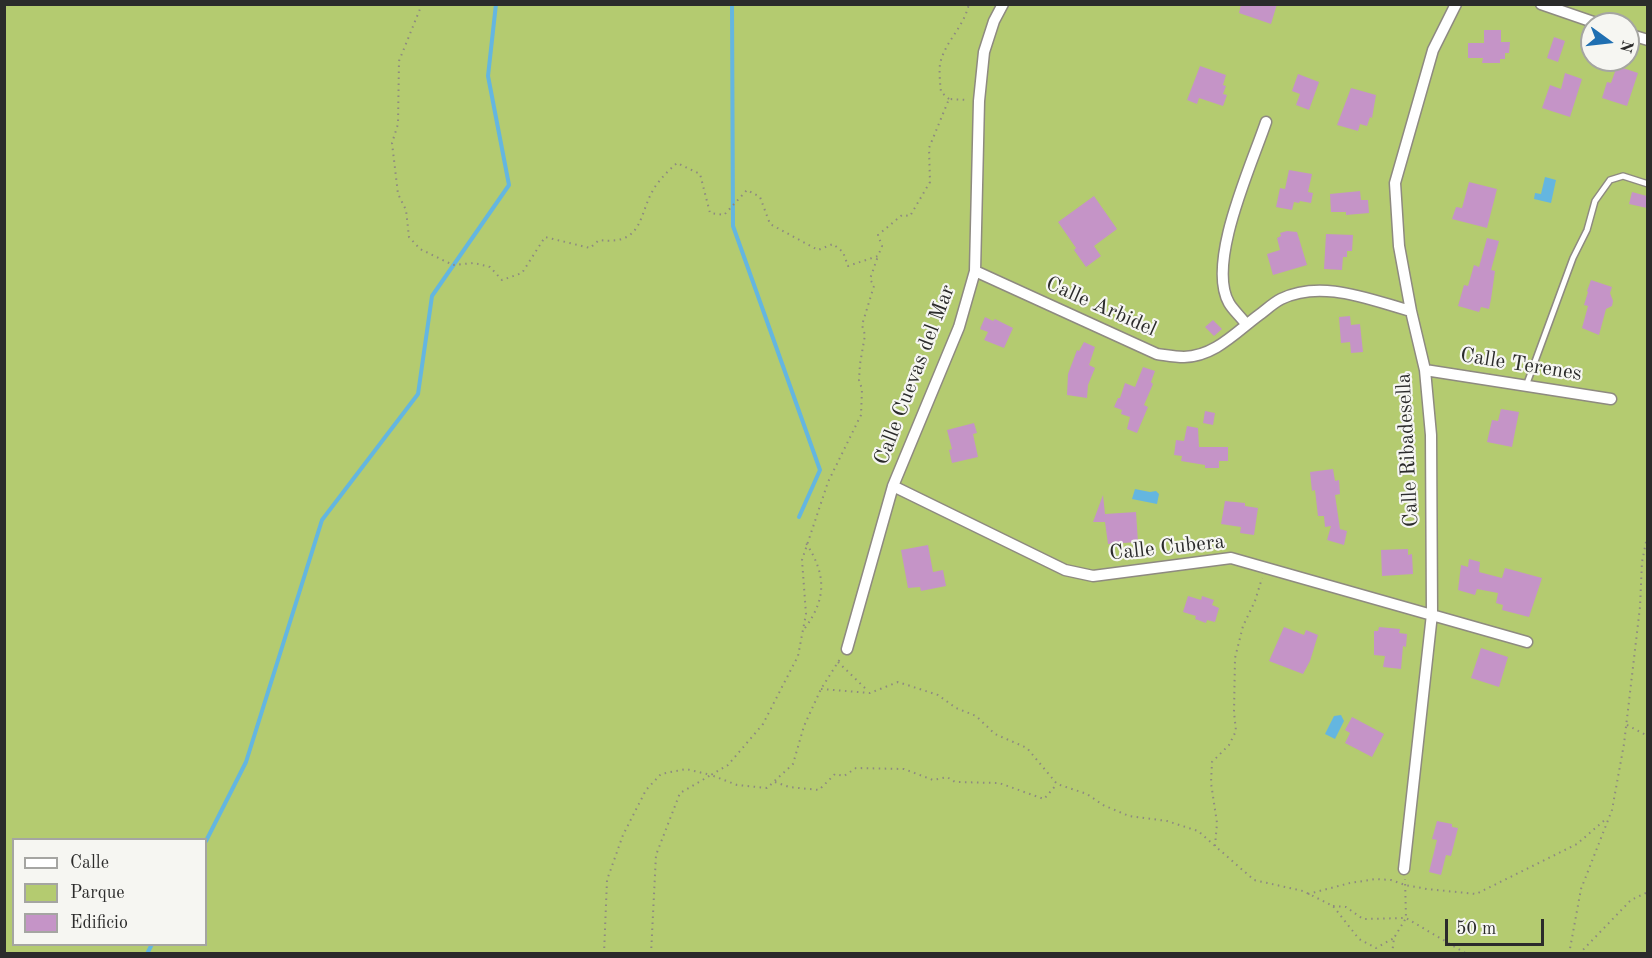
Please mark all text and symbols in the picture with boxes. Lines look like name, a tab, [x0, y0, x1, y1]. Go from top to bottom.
north arrow	[1580, 12, 1640, 72]
text: N	[1616, 38, 1635, 54]
street label: Calle Arbidel	[1042, 271, 1160, 343]
street label: Calle Cuevas del Mar	[869, 281, 961, 469]
street label: Calle Terenes	[1458, 343, 1584, 387]
street label: Calle Ribadesella	[1391, 372, 1425, 528]
street label: Calle Cubera	[1108, 529, 1226, 567]
legend	[12, 838, 207, 946]
text: Calle	[70, 854, 109, 872]
text: Parque	[70, 884, 125, 902]
scale bar	[1448, 907, 1547, 945]
text: Edificio	[70, 914, 128, 932]
text: 50 m	[1456, 920, 1496, 938]

